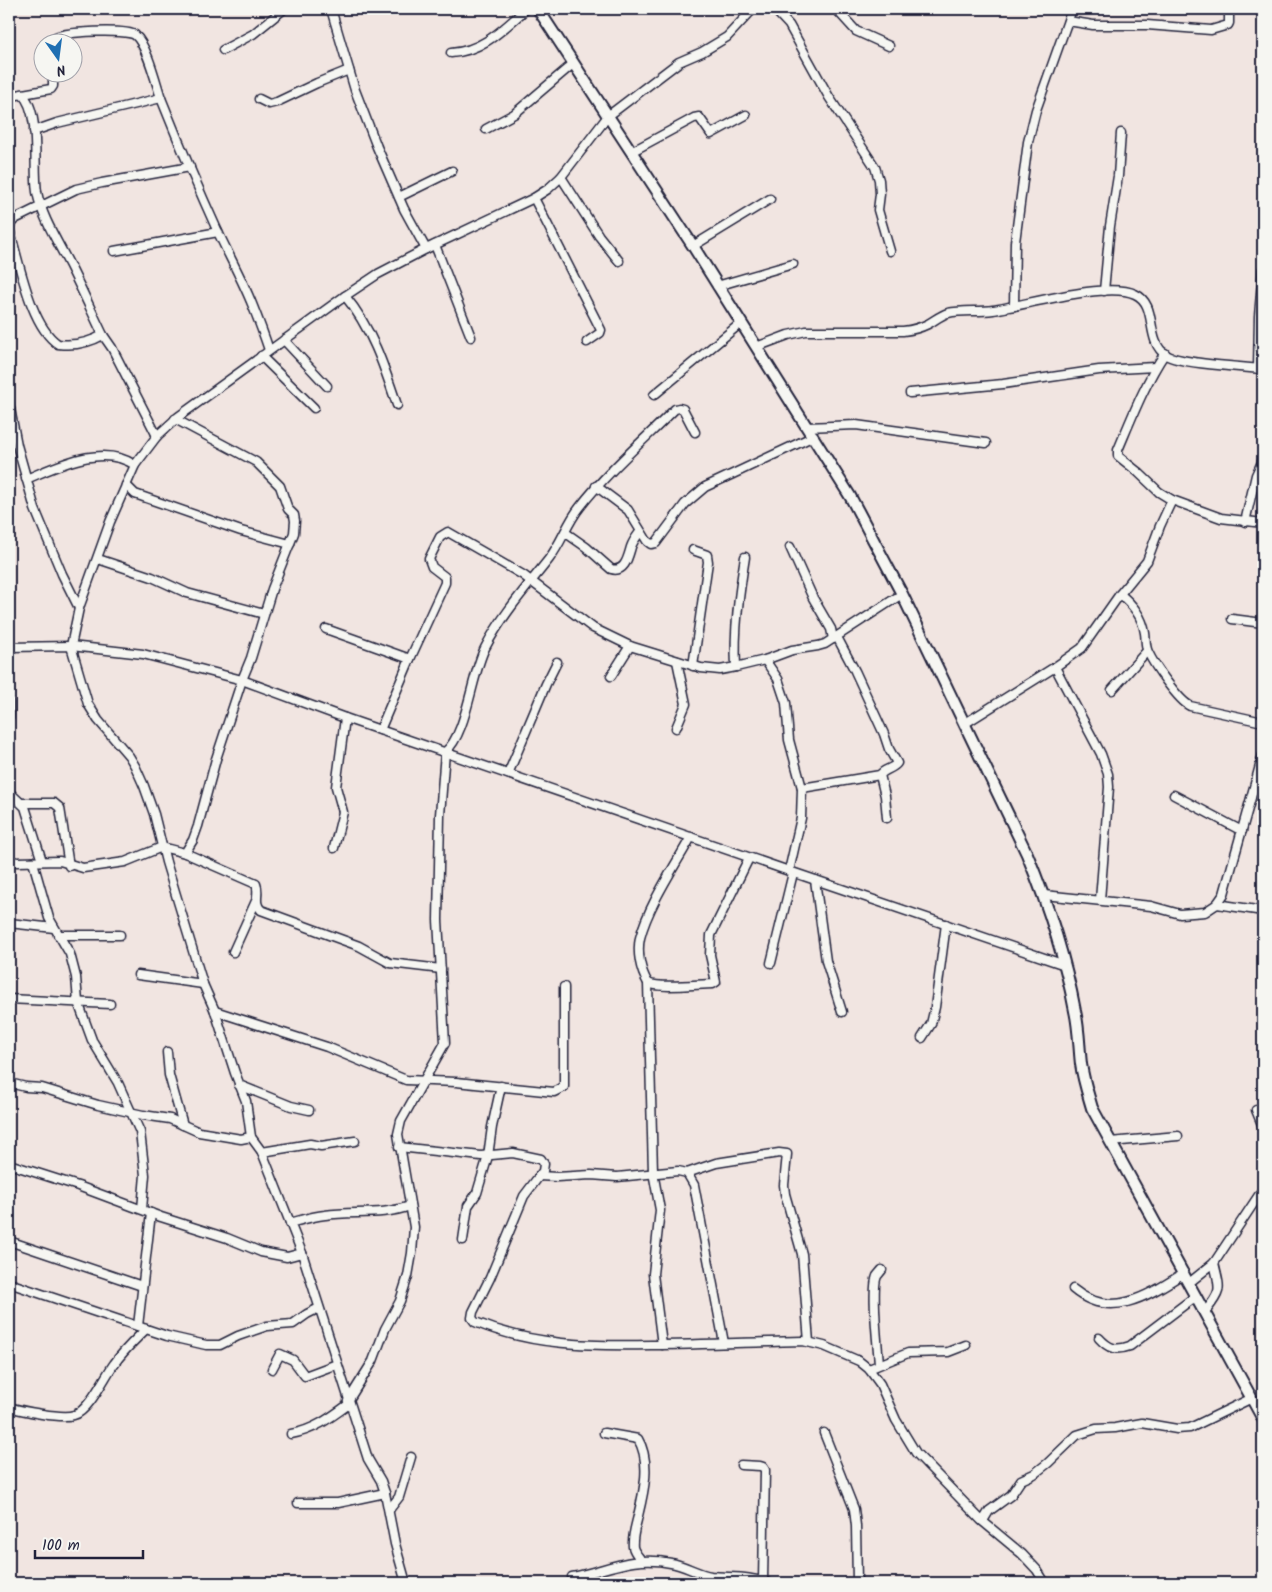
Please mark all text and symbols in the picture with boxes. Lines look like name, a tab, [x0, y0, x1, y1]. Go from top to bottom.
north arrow	[32, 32, 82, 82]
text: N	[54, 58, 68, 81]
scale bar	[35, 1527, 142, 1559]
text: 100 m	[42, 1534, 80, 1558]

